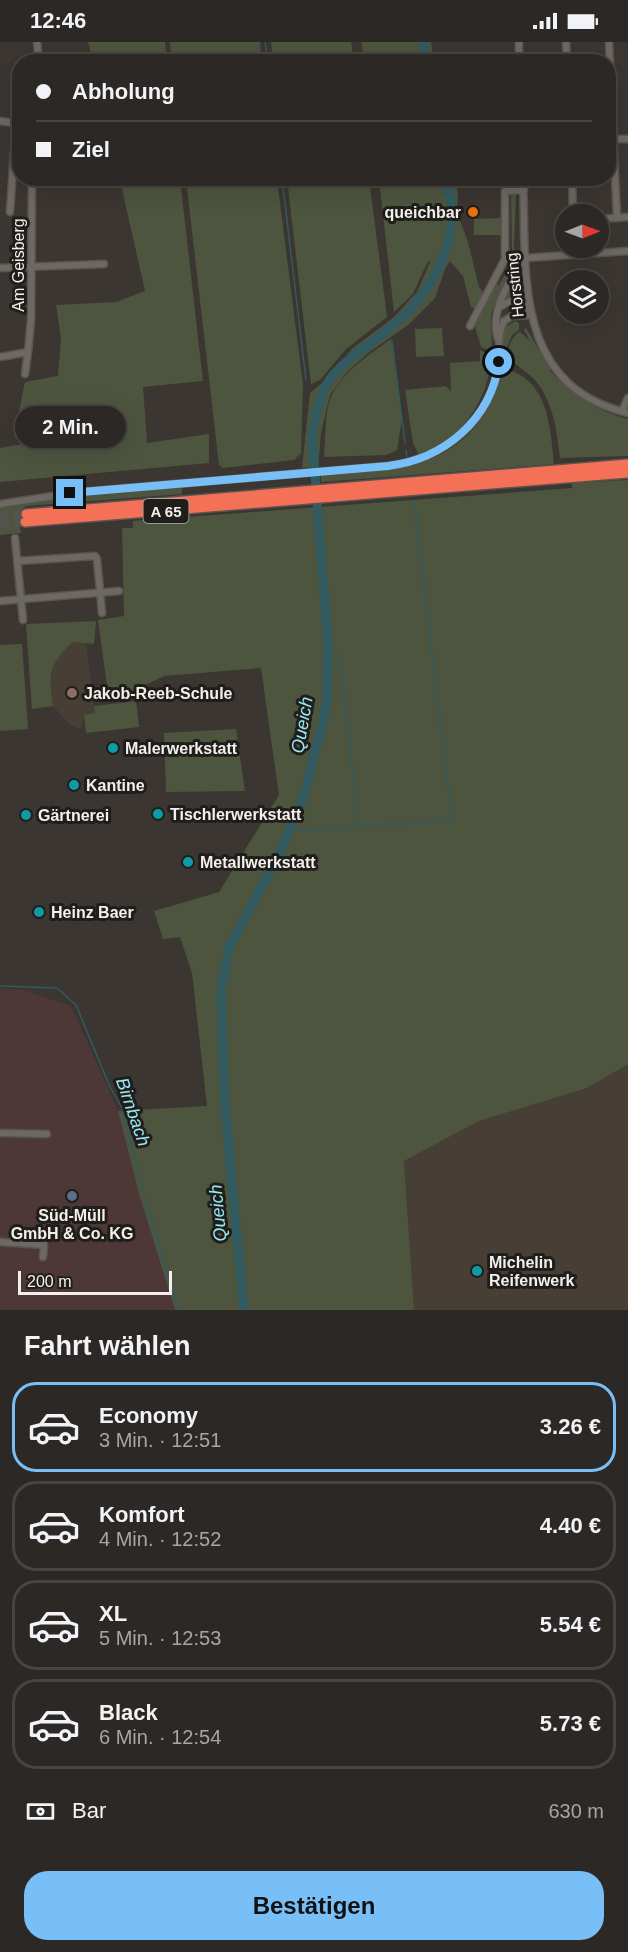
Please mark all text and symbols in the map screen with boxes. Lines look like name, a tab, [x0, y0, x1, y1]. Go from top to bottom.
text: 12:46	[30, 8, 86, 33]
text: Abholung	[72, 79, 175, 104]
text: Ziel	[72, 137, 110, 162]
place label: queichbar	[385, 204, 461, 221]
north arrow	[555, 204, 609, 258]
map controls	[555, 204, 609, 324]
marker: queichbar	[466, 205, 480, 219]
street label: Am Geisberg	[10, 218, 27, 312]
street label: Horstring	[503, 252, 527, 318]
button: layers	[555, 270, 609, 324]
route start	[485, 348, 512, 375]
callout: 2 Min.	[14, 406, 125, 448]
text: 2 Min.	[42, 416, 99, 438]
route end	[56, 479, 83, 506]
road number: A 65	[144, 499, 188, 523]
place label: Jakob-Reeb-Schule	[84, 685, 233, 702]
marker: Jakob-Reeb-Schule	[65, 686, 79, 700]
water label: Queich	[287, 695, 317, 755]
place label: Malerwerkstatt	[125, 740, 238, 757]
marker: Malerwerkstatt	[106, 741, 120, 755]
place label: Kantine	[86, 777, 145, 794]
marker: Kantine	[67, 778, 81, 792]
place label: Tischlerwerkstatt	[170, 806, 302, 823]
place label: Gärtnerei	[38, 807, 109, 824]
marker: Tischlerwerkstatt	[151, 807, 165, 821]
marker: Gärtnerei	[19, 808, 33, 822]
place label: Metallwerkstatt	[200, 854, 316, 871]
marker: Metallwerkstatt	[181, 855, 195, 869]
place label: Heinz Baer	[51, 904, 134, 921]
marker: Heinz Baer	[32, 905, 46, 919]
water label: Birnbach	[112, 1075, 154, 1149]
water label: Queich	[206, 1184, 230, 1242]
marker: Süd-Müll GmbH & Co. KG	[65, 1189, 79, 1203]
place label: Süd-Müll GmbH & Co. KG	[11, 1207, 133, 1242]
place label: Michelin Reifenwerk	[489, 1254, 574, 1289]
marker: Michelin Reifenwerk	[470, 1264, 484, 1278]
scale bar	[18, 1268, 172, 1296]
text: 200 m	[27, 1273, 71, 1290]
text: Fahrt wählen	[24, 1331, 191, 1361]
icon: car	[27, 1400, 81, 1454]
text: Economy	[99, 1403, 198, 1428]
text: 3.26 €	[540, 1414, 601, 1439]
text: 3 Min. · 12:51	[99, 1429, 221, 1451]
icon: car	[27, 1499, 81, 1553]
text: Komfort	[99, 1502, 185, 1527]
text: 4.40 €	[540, 1513, 601, 1538]
text: 4 Min. · 12:52	[99, 1528, 221, 1550]
icon: car	[27, 1598, 81, 1652]
text: XL	[99, 1601, 127, 1626]
text: 5.54 €	[540, 1612, 601, 1637]
text: 5 Min. · 12:53	[99, 1627, 221, 1649]
icon: car	[27, 1697, 81, 1751]
text: Black	[99, 1700, 158, 1725]
text: 5.73 €	[540, 1711, 601, 1736]
text: 6 Min. · 12:54	[99, 1726, 221, 1748]
icon: cash	[24, 1795, 57, 1828]
text: Bar	[72, 1798, 106, 1823]
text: 630 m	[548, 1800, 604, 1822]
button: Bestätigen	[24, 1871, 604, 1940]

